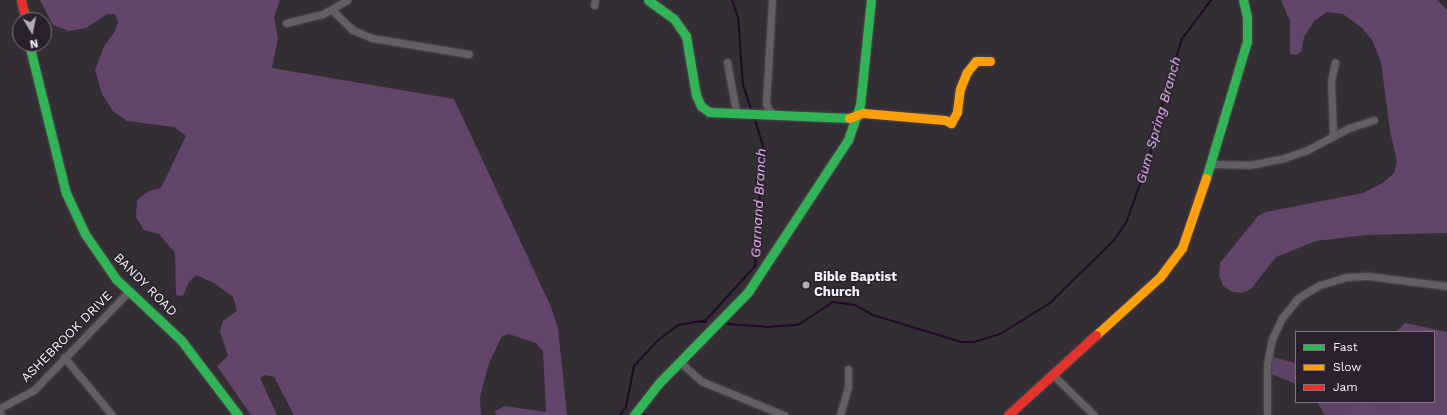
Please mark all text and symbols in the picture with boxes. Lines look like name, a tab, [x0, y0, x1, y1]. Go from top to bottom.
north arrow	[12, 12, 52, 52]
text: N	[29, 36, 39, 50]
water label: Gum Spring Branch	[1132, 55, 1184, 185]
water label: Garnand Branch	[747, 148, 769, 258]
street label: BANDY ROAD	[110, 250, 180, 320]
place label: Bible Baptist Church	[814, 270, 897, 301]
marker: Bible Baptist Church	[801, 280, 811, 290]
street label: ASHEBROOK DRIVE	[18, 288, 116, 386]
legend	[1295, 331, 1435, 403]
text: Fast	[1333, 340, 1358, 354]
text: Slow	[1333, 360, 1361, 374]
text: Jam	[1333, 380, 1358, 394]

